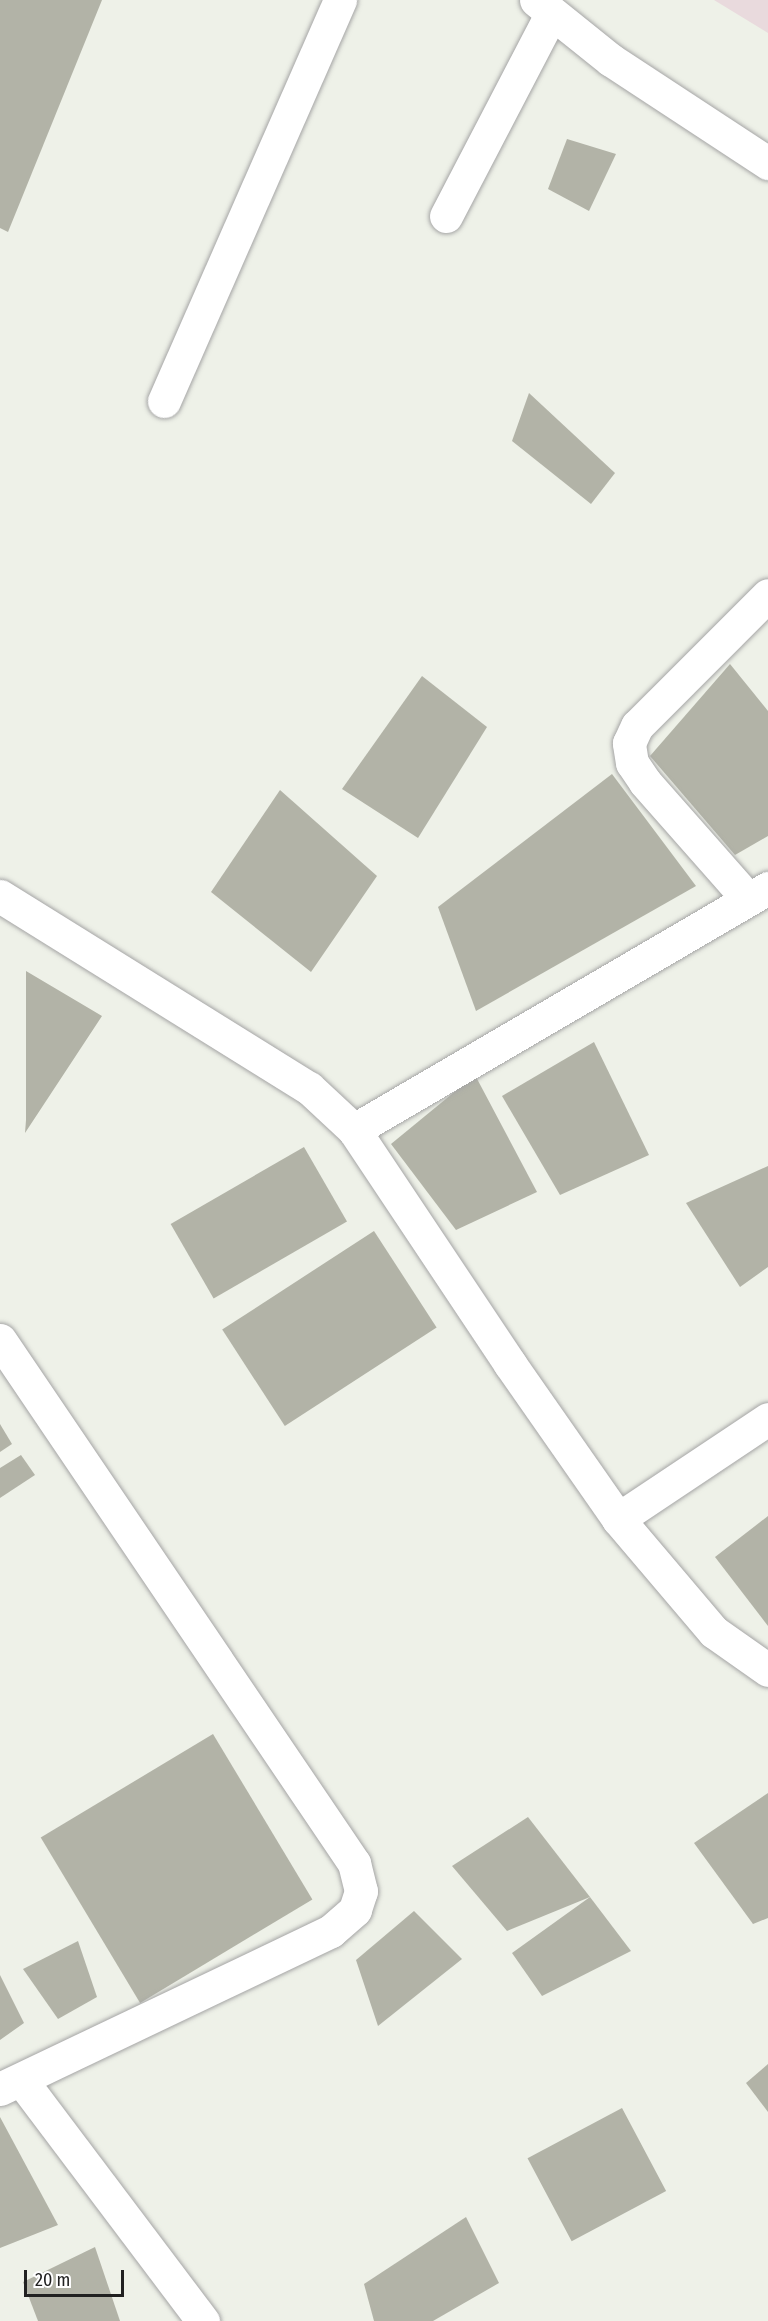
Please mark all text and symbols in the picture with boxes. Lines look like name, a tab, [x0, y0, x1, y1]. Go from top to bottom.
scale bar	[27, 2258, 128, 2296]
text: 20 m	[35, 2269, 70, 2291]

